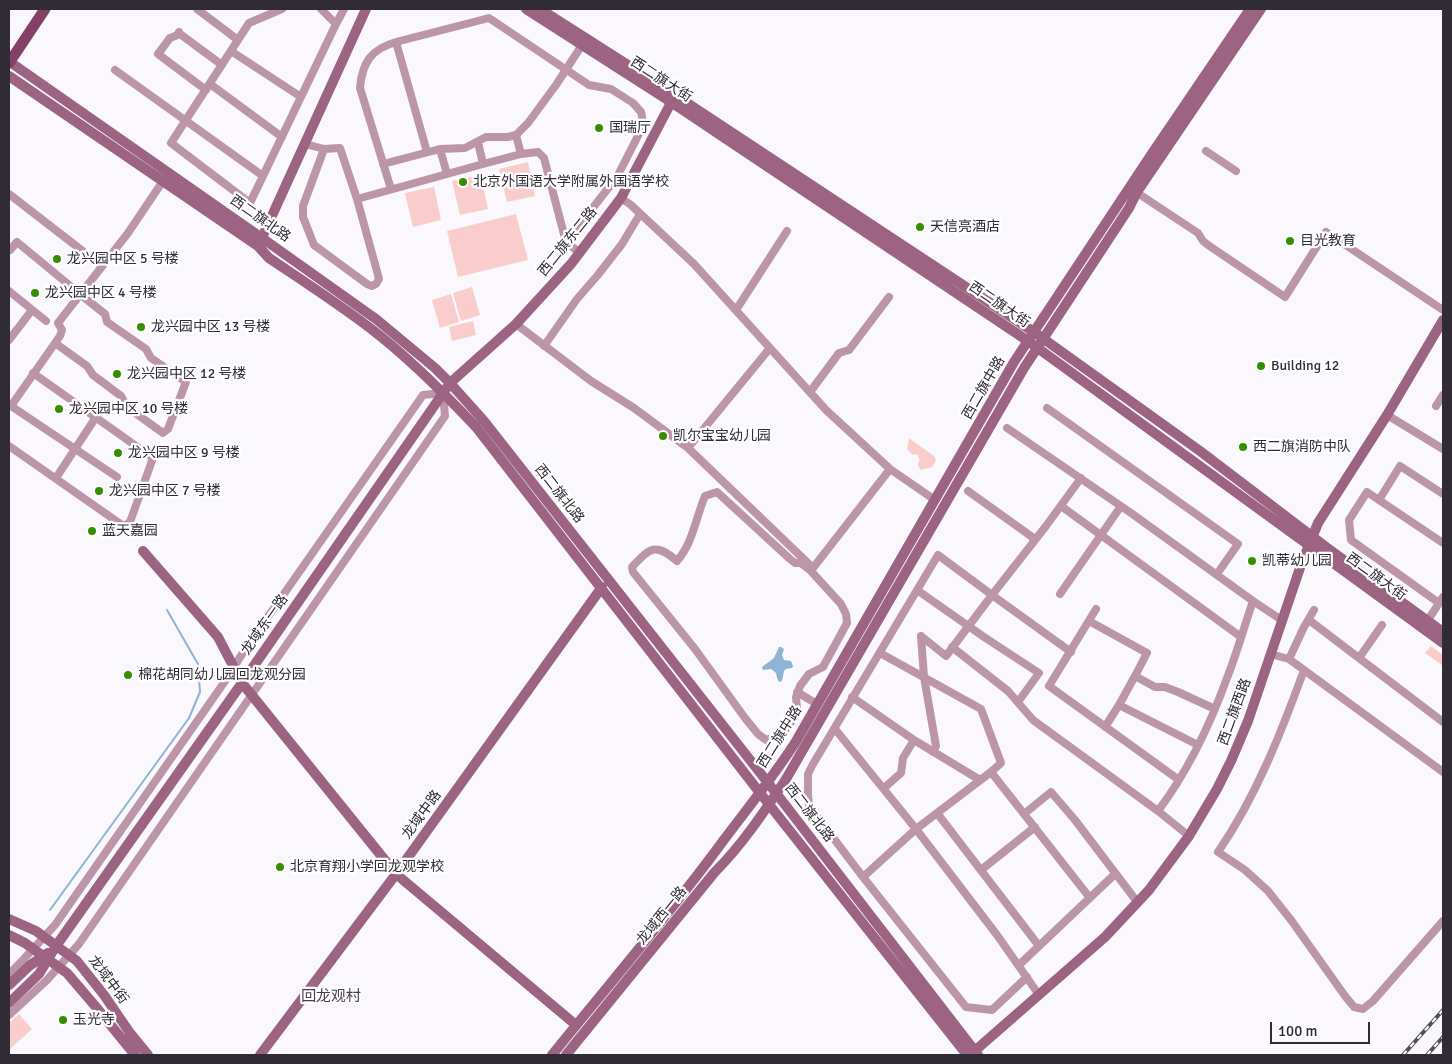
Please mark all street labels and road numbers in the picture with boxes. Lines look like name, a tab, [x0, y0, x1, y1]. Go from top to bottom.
street label: 西二旗大街	[627, 54, 695, 106]
street label: 西二旗北路	[227, 192, 293, 246]
street label: 西二旗东二路	[535, 204, 601, 280]
street label: 西二旗大街	[965, 278, 1033, 332]
street label: 西二旗中路	[959, 353, 1009, 423]
street label: 西二旗北路	[531, 461, 587, 527]
street label: 西二旗大街	[1343, 550, 1409, 604]
street label: 龙域东一路	[238, 592, 292, 658]
street label: 西二旗西路	[1215, 676, 1255, 748]
street label: 西二旗中路	[754, 703, 806, 771]
street label: 西二旗北路	[781, 780, 837, 846]
street label: 龙域中路	[399, 787, 445, 843]
street label: 龙域西一路	[633, 884, 691, 948]
street label: 龙域中街	[84, 953, 132, 1007]

